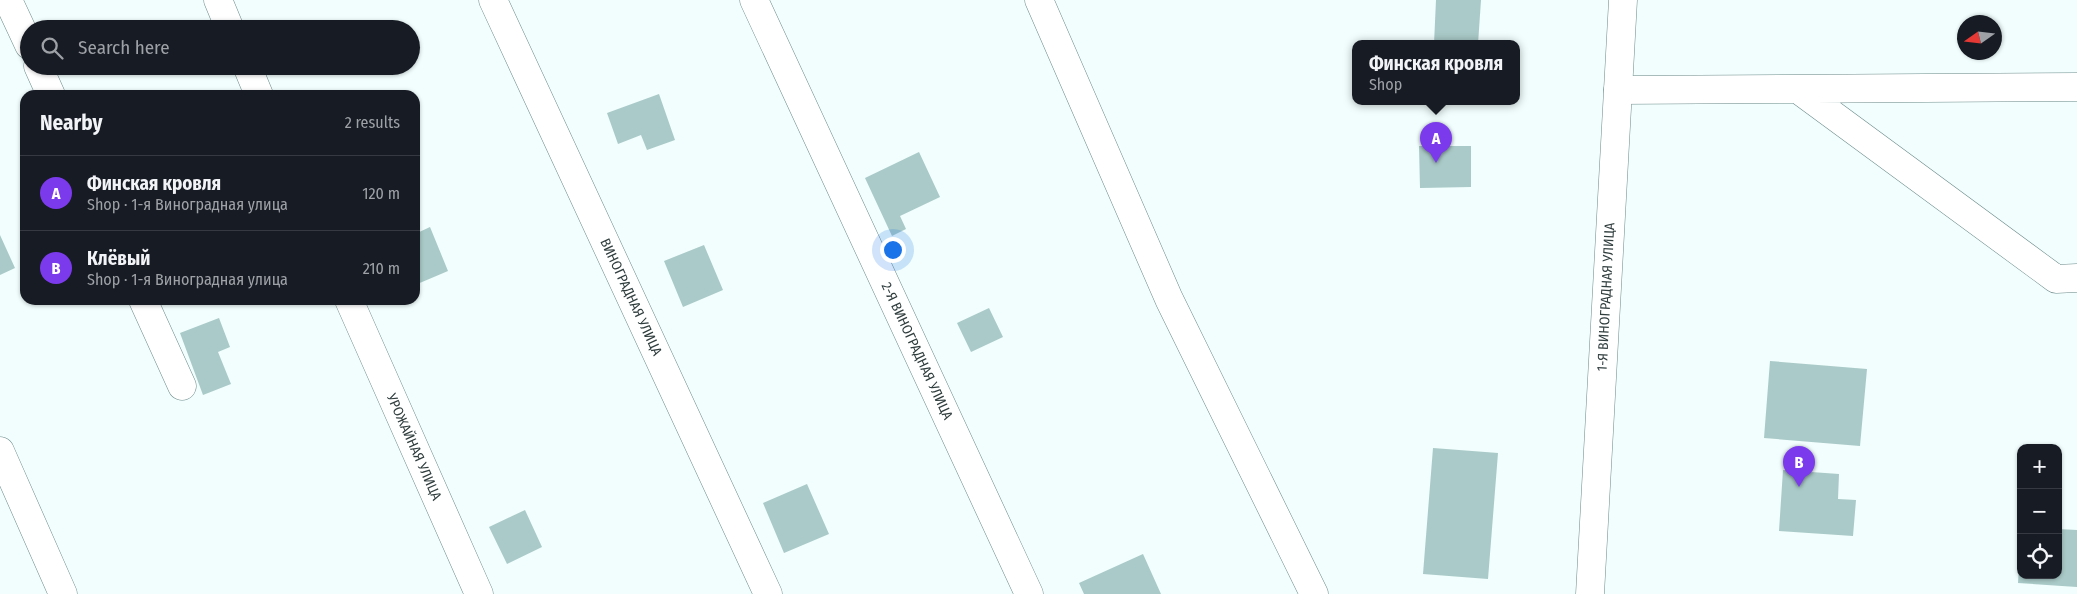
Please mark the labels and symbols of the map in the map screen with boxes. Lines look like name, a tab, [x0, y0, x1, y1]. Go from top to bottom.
north arrow	[1957, 15, 2002, 60]
pin: A	[1420, 122, 1452, 163]
street label: 1-Я ВИНОГРАДНАЯ УЛИЦА	[1594, 222, 1618, 372]
street label: ВИНОГРАДНАЯ УЛИЦА	[596, 236, 666, 359]
your location	[880, 237, 906, 263]
street label: 2-Я ВИНОГРАДНАЯ УЛИЦА	[878, 280, 957, 423]
street label: УРОЖАЙНАЯ УЛИЦА	[382, 390, 445, 503]
pin: B	[1783, 446, 1815, 487]

